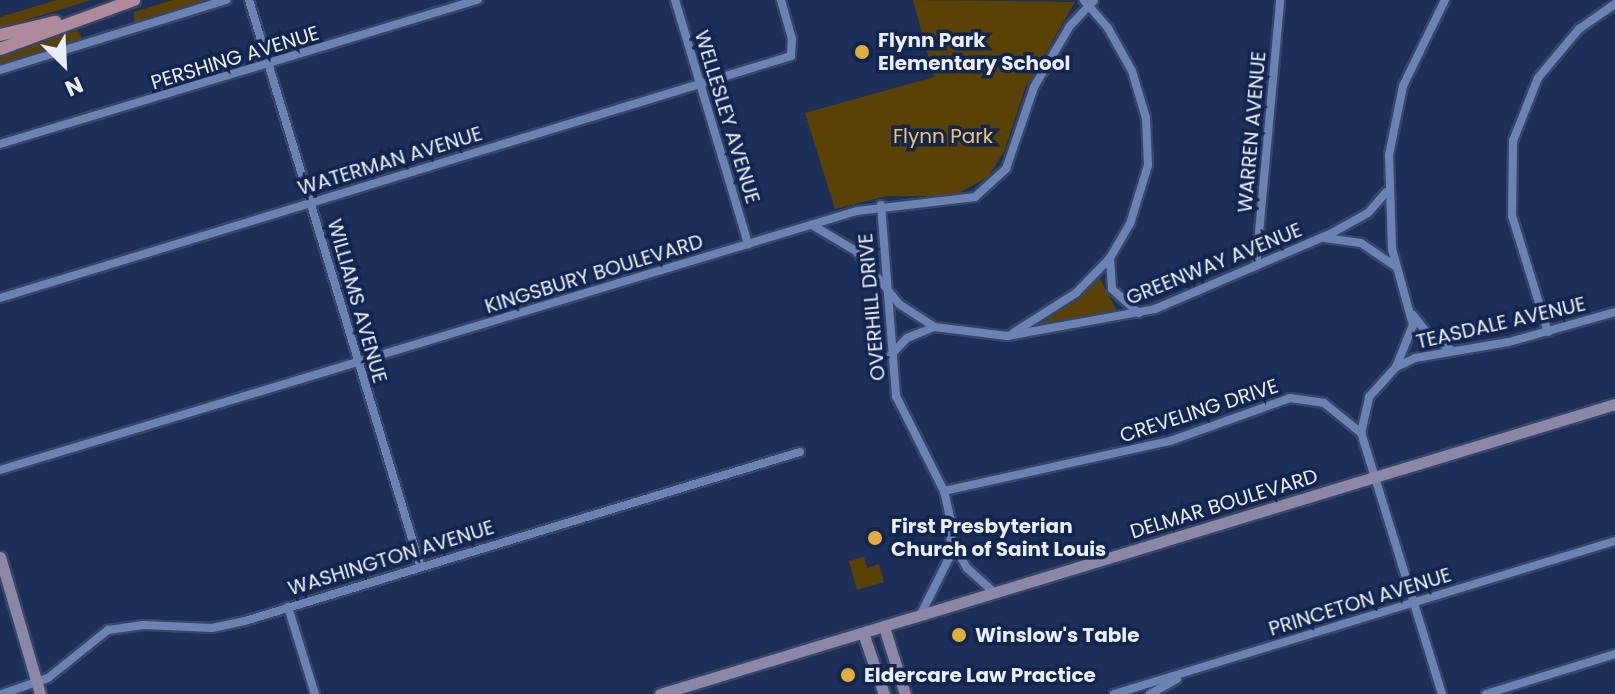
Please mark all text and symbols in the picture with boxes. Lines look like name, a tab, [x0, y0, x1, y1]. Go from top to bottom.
street label: PERSHING AVENUE	[148, 21, 322, 95]
north arrow	[24, 24, 104, 104]
street label: WELLESLEY AVENUE	[689, 27, 765, 207]
place label: Flynn Park Elementary School	[878, 28, 1070, 75]
marker: Flynn Park Elementary School	[853, 43, 871, 61]
street label: WARREN AVENUE	[1233, 50, 1271, 214]
text: N	[60, 69, 88, 104]
street label: WATERMAN AVENUE	[295, 122, 485, 200]
park label: Flynn Park	[893, 124, 993, 148]
street label: WILLIAMS AVENUE	[322, 216, 392, 386]
street label: GREENWAY AVENUE	[1123, 218, 1305, 310]
street label: KINGSBURY BOULEVARD	[482, 229, 706, 319]
street label: OVERHILL DRIVE	[854, 232, 890, 382]
street label: TEASDALE AVENUE	[1414, 292, 1588, 354]
street label: CREVELING DRIVE	[1117, 374, 1281, 448]
street label: DELMAR BOULEVARD	[1127, 464, 1321, 544]
place label: First Presbyterian Church of Saint Louis	[891, 514, 1106, 561]
street label: WASHINGTON AVENUE	[285, 515, 497, 601]
marker: First Presbyterian Church of Saint Louis	[866, 529, 884, 547]
street label: PRINCETON AVENUE	[1266, 563, 1454, 641]
place label: Winslow's Table	[975, 623, 1140, 647]
marker: Winslow's Table	[950, 626, 968, 644]
place label: Eldercare Law Practice	[864, 663, 1096, 687]
marker: Eldercare Law Practice	[839, 666, 857, 684]

